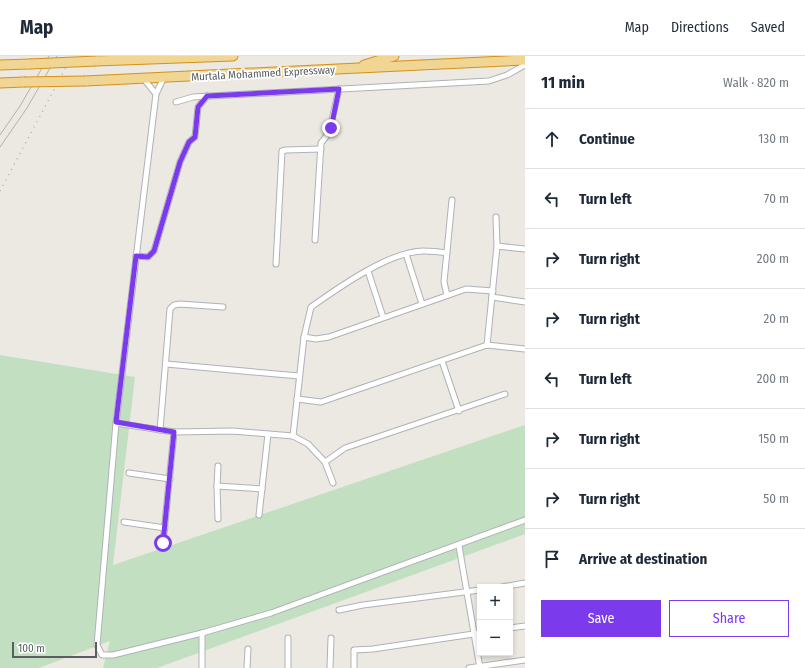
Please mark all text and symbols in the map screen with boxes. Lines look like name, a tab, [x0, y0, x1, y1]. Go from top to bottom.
text: Map	[20, 16, 53, 39]
text: Map	[625, 19, 649, 36]
text: Directions	[671, 19, 729, 36]
text: Saved	[751, 19, 785, 36]
street label: Murtala Mohammed Expressway	[191, 63, 335, 84]
text: 11 min	[541, 72, 585, 93]
text: Walk · 820 m	[723, 75, 789, 90]
route end	[322, 119, 340, 137]
icon: ahead	[541, 128, 563, 150]
text: Continue	[579, 130, 635, 148]
text: 130 m	[758, 131, 789, 146]
icon: left	[541, 188, 563, 210]
text: Turn left	[579, 190, 632, 208]
text: 70 m	[764, 191, 789, 206]
icon: right	[541, 248, 563, 270]
text: Turn right	[579, 250, 640, 268]
text: 200 m	[757, 251, 789, 266]
icon: right	[541, 308, 563, 330]
text: Turn right	[579, 310, 640, 328]
text: 20 m	[763, 311, 789, 326]
icon: left	[541, 368, 563, 390]
text: Turn left	[579, 370, 632, 388]
text: 200 m	[757, 371, 789, 386]
icon: right	[541, 428, 563, 450]
text: Turn right	[579, 430, 640, 448]
text: 150 m	[758, 431, 789, 446]
icon: right	[541, 488, 563, 510]
text: Turn right	[579, 490, 640, 508]
text: 50 m	[763, 491, 789, 506]
route start	[154, 534, 172, 552]
icon: arrive	[541, 548, 563, 570]
text: Arrive at destination	[579, 550, 707, 568]
map controls	[477, 584, 513, 656]
button: +	[477, 584, 513, 620]
button: Save	[541, 600, 661, 637]
button: Share	[669, 600, 789, 637]
button: −	[477, 620, 513, 656]
scale bar	[12, 640, 97, 659]
text: 100 m	[18, 642, 45, 655]

